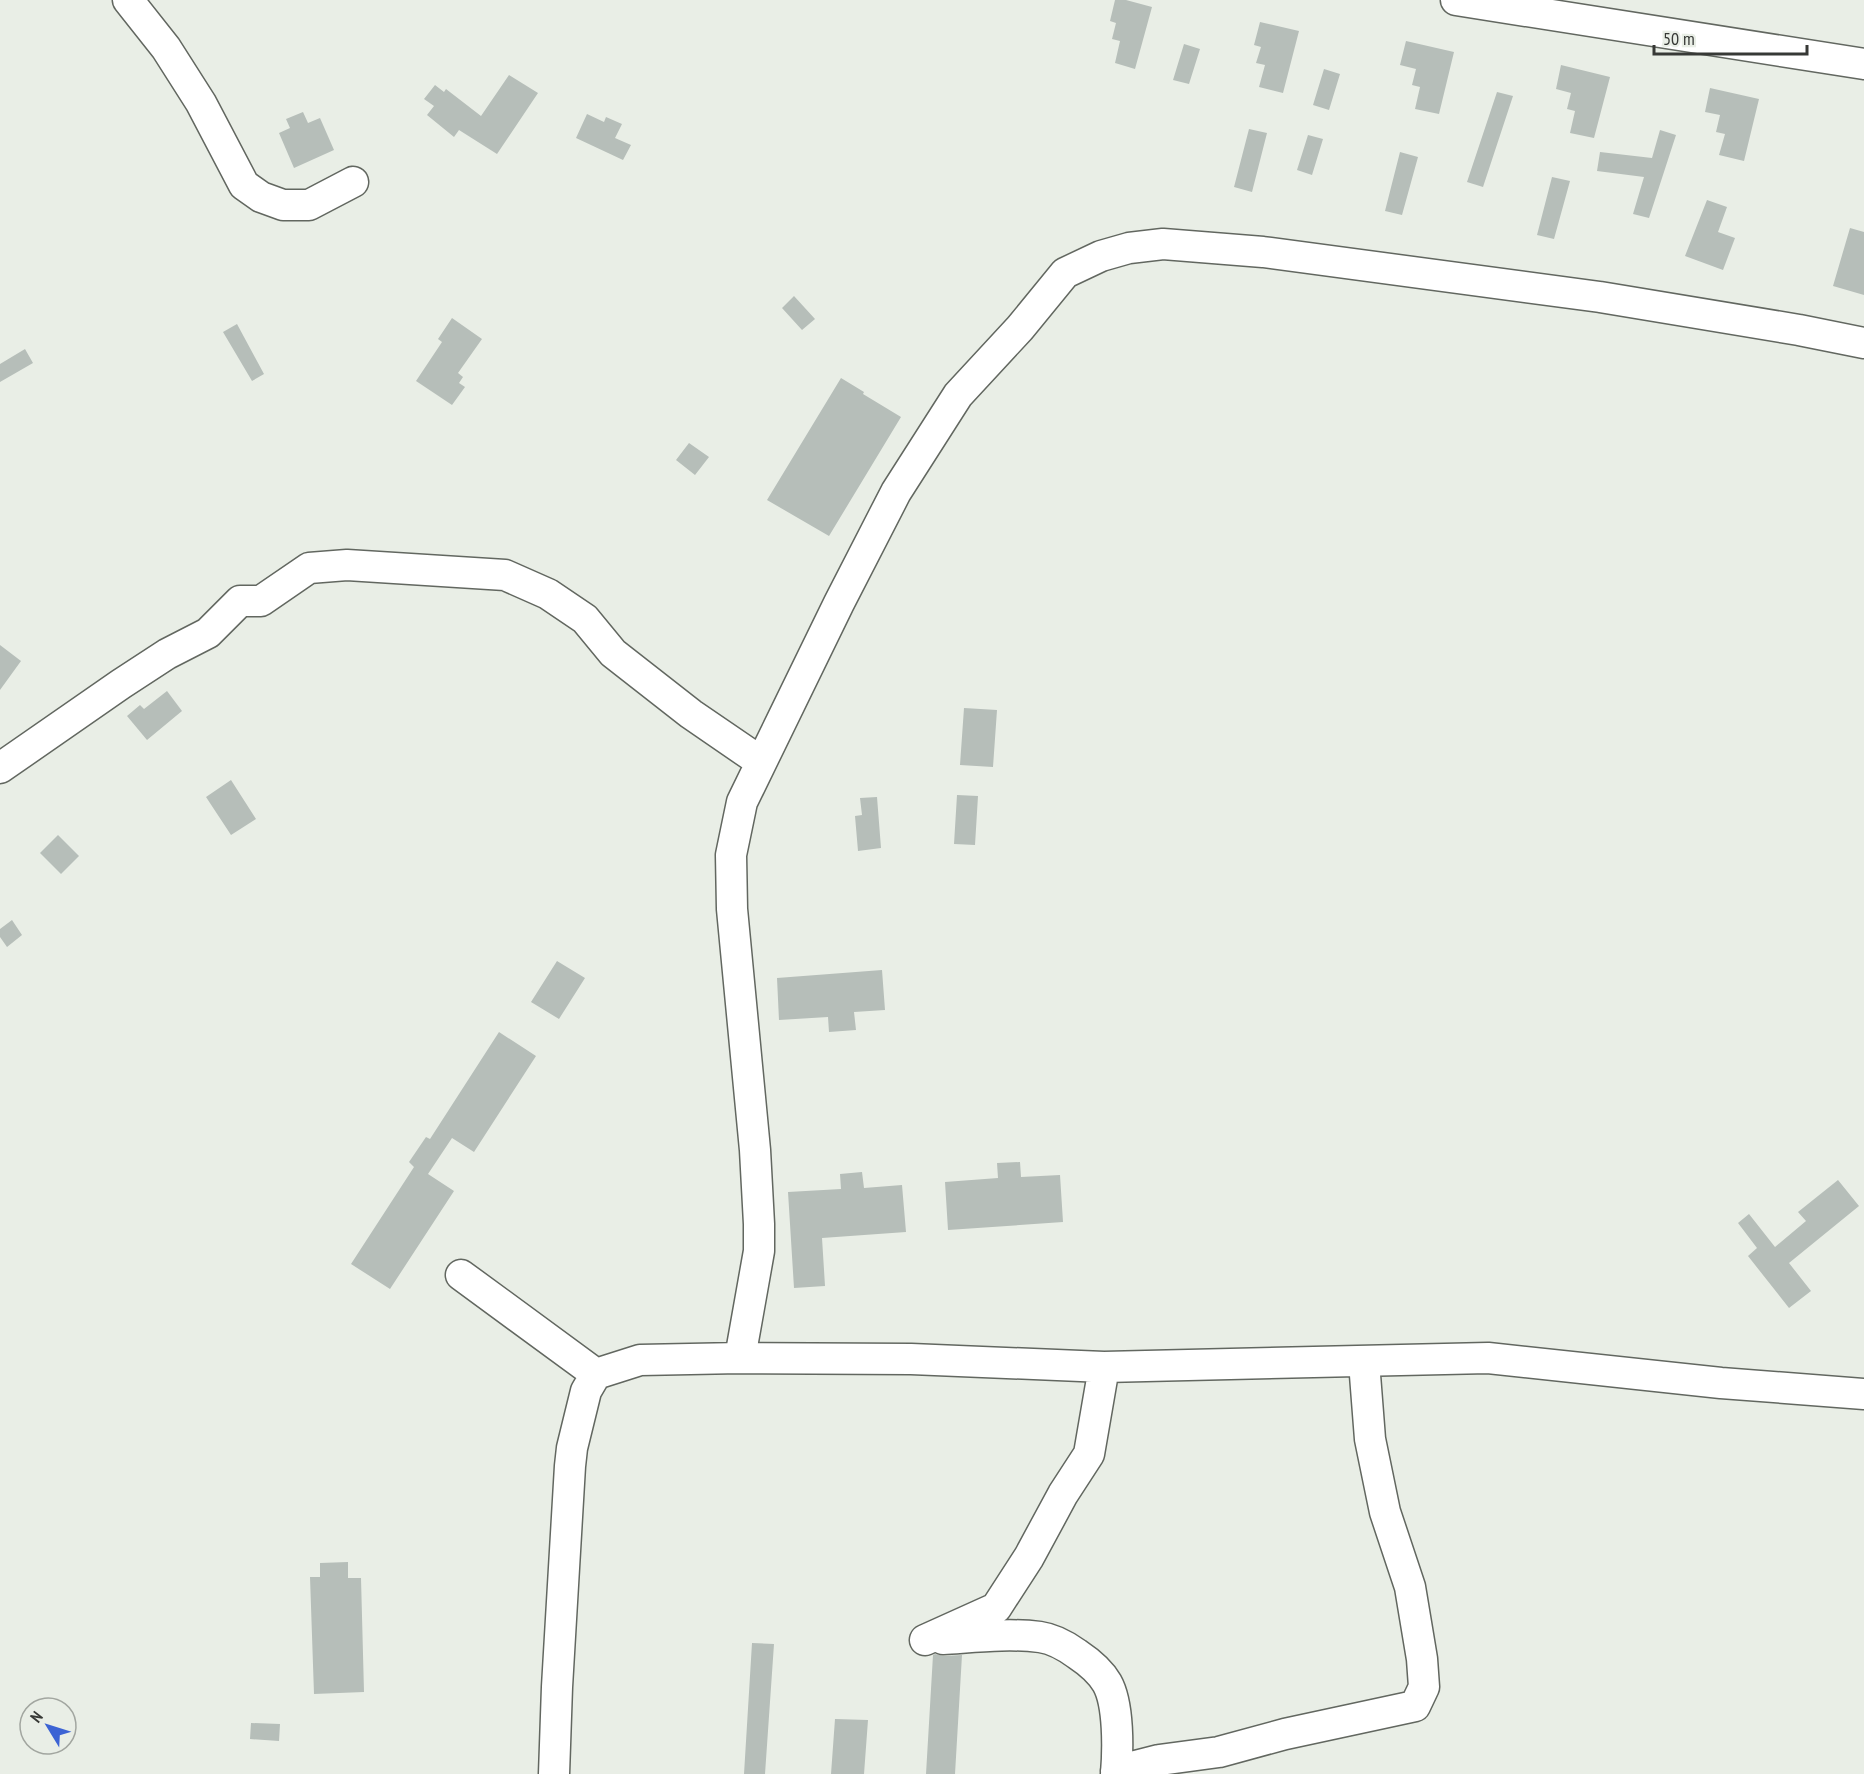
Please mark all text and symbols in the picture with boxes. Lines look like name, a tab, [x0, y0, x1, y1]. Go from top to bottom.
scale bar	[1654, 18, 1807, 56]
text: 50 m	[1663, 27, 1695, 50]
north arrow	[18, 1696, 78, 1756]
text: N	[26, 1707, 47, 1726]

